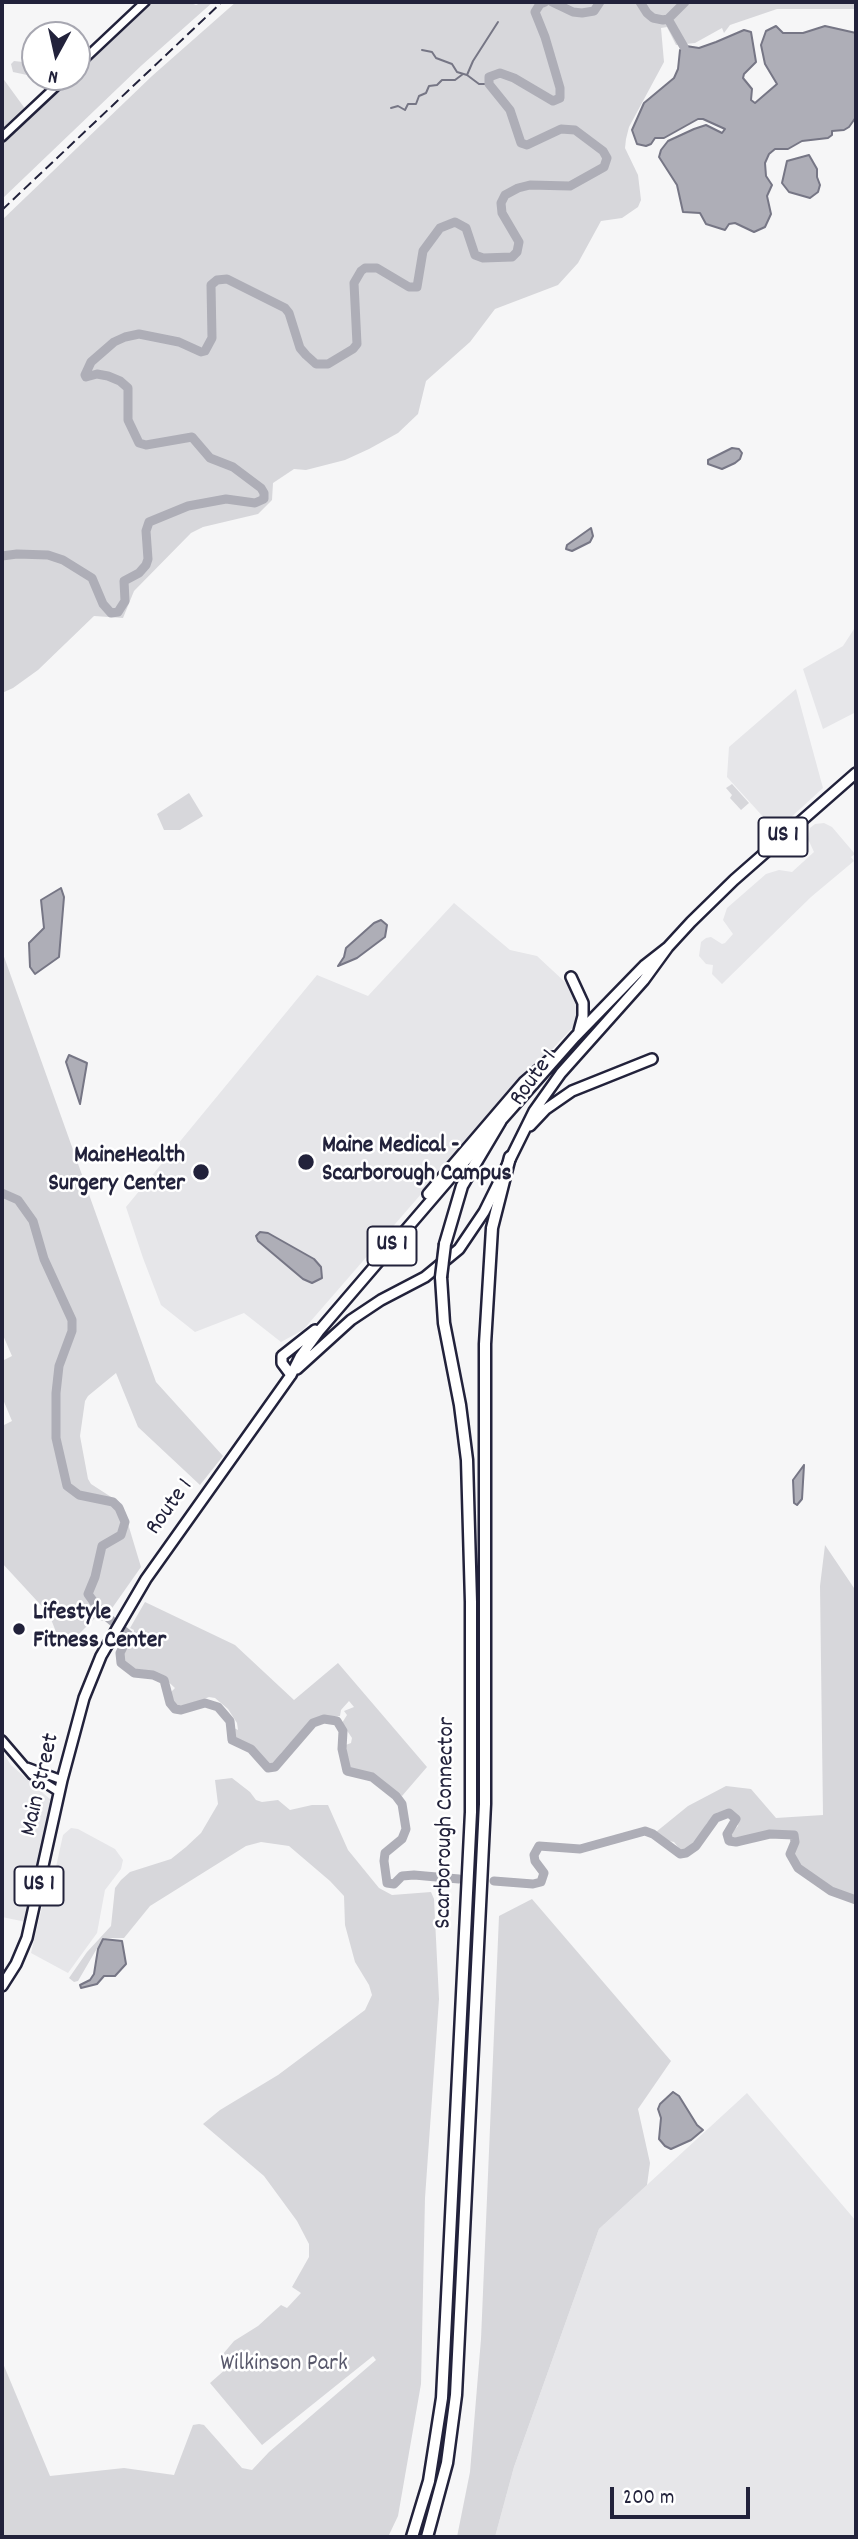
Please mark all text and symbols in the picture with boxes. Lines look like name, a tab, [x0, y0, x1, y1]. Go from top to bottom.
north arrow	[21, 21, 91, 91]
text: N	[47, 61, 60, 89]
road number: US 1	[758, 818, 808, 856]
street label: Route 1	[505, 1045, 565, 1113]
place label: Maine Medical - Scarborough Campus	[322, 1134, 512, 1190]
place label: MaineHealth Surgery Center	[48, 1144, 185, 1200]
marker: Maine Medical - Scarborough Campus	[296, 1152, 316, 1172]
marker: MaineHealth Surgery Center	[191, 1162, 211, 1182]
road number: US 1	[368, 1226, 416, 1266]
street label: Route 1	[141, 1474, 201, 1542]
place label: Lifestyle Fitness Center	[33, 1601, 166, 1657]
marker: Lifestyle Fitness Center	[11, 1621, 27, 1637]
street label: Scarborough Connector	[431, 1717, 463, 1929]
street label: Main Street	[16, 1731, 68, 1839]
road number: US 1	[14, 1867, 64, 1906]
park label: Wilkinson Park	[220, 2352, 348, 2380]
scale bar	[613, 2472, 753, 2516]
text: 200 m	[623, 2484, 674, 2514]

